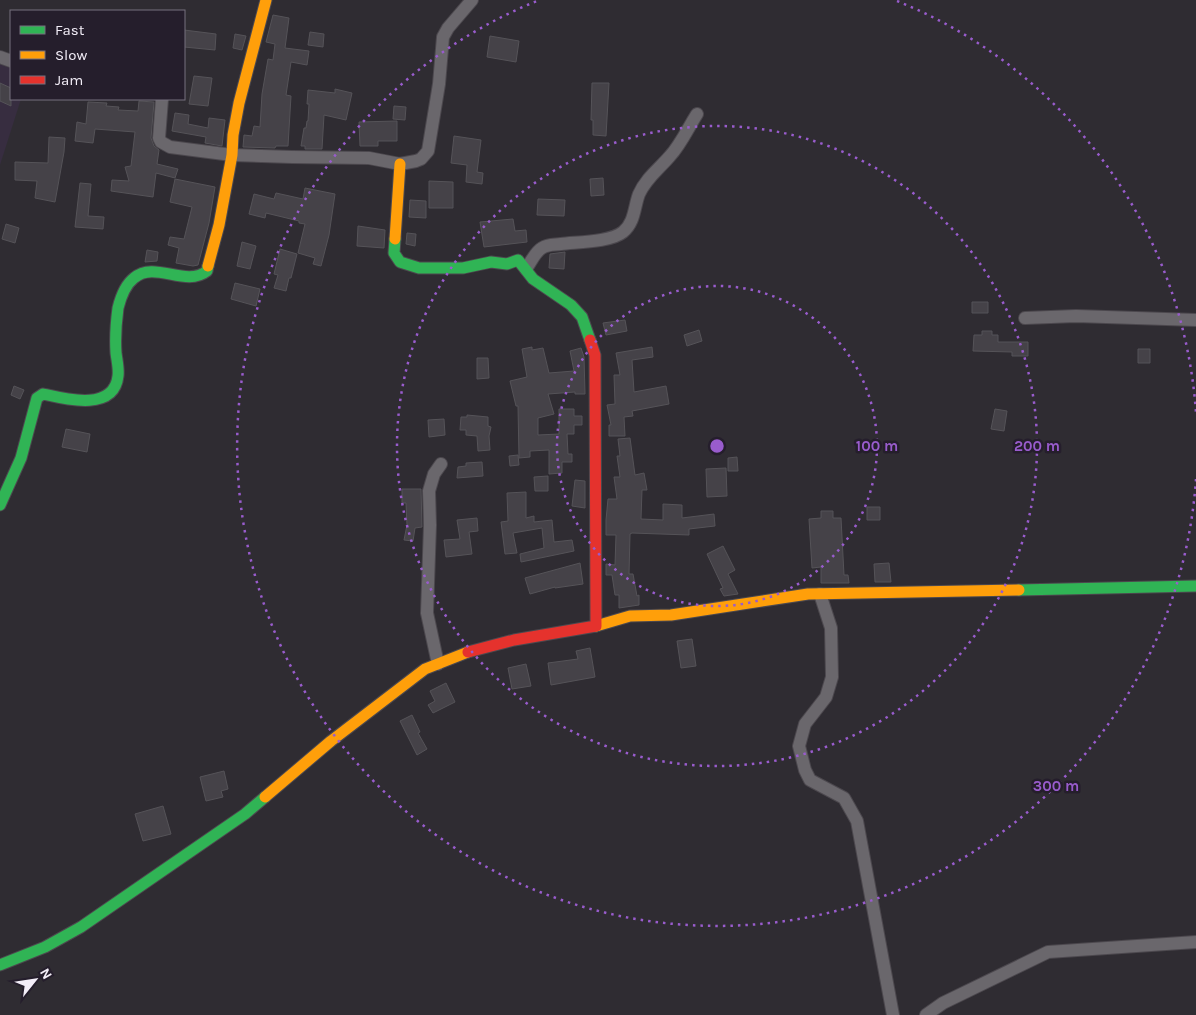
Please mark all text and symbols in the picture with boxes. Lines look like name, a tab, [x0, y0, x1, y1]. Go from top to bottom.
legend	[10, 10, 185, 100]
text: Fast	[55, 21, 85, 39]
text: Slow	[55, 46, 87, 64]
text: Jam	[55, 71, 83, 89]
centre of rings	[708, 437, 726, 455]
text: 100 m	[856, 437, 898, 455]
text: 200 m	[1014, 437, 1060, 455]
text: 300 m	[1033, 777, 1079, 795]
north arrow	[10, 955, 60, 1005]
text: N	[36, 965, 56, 982]

